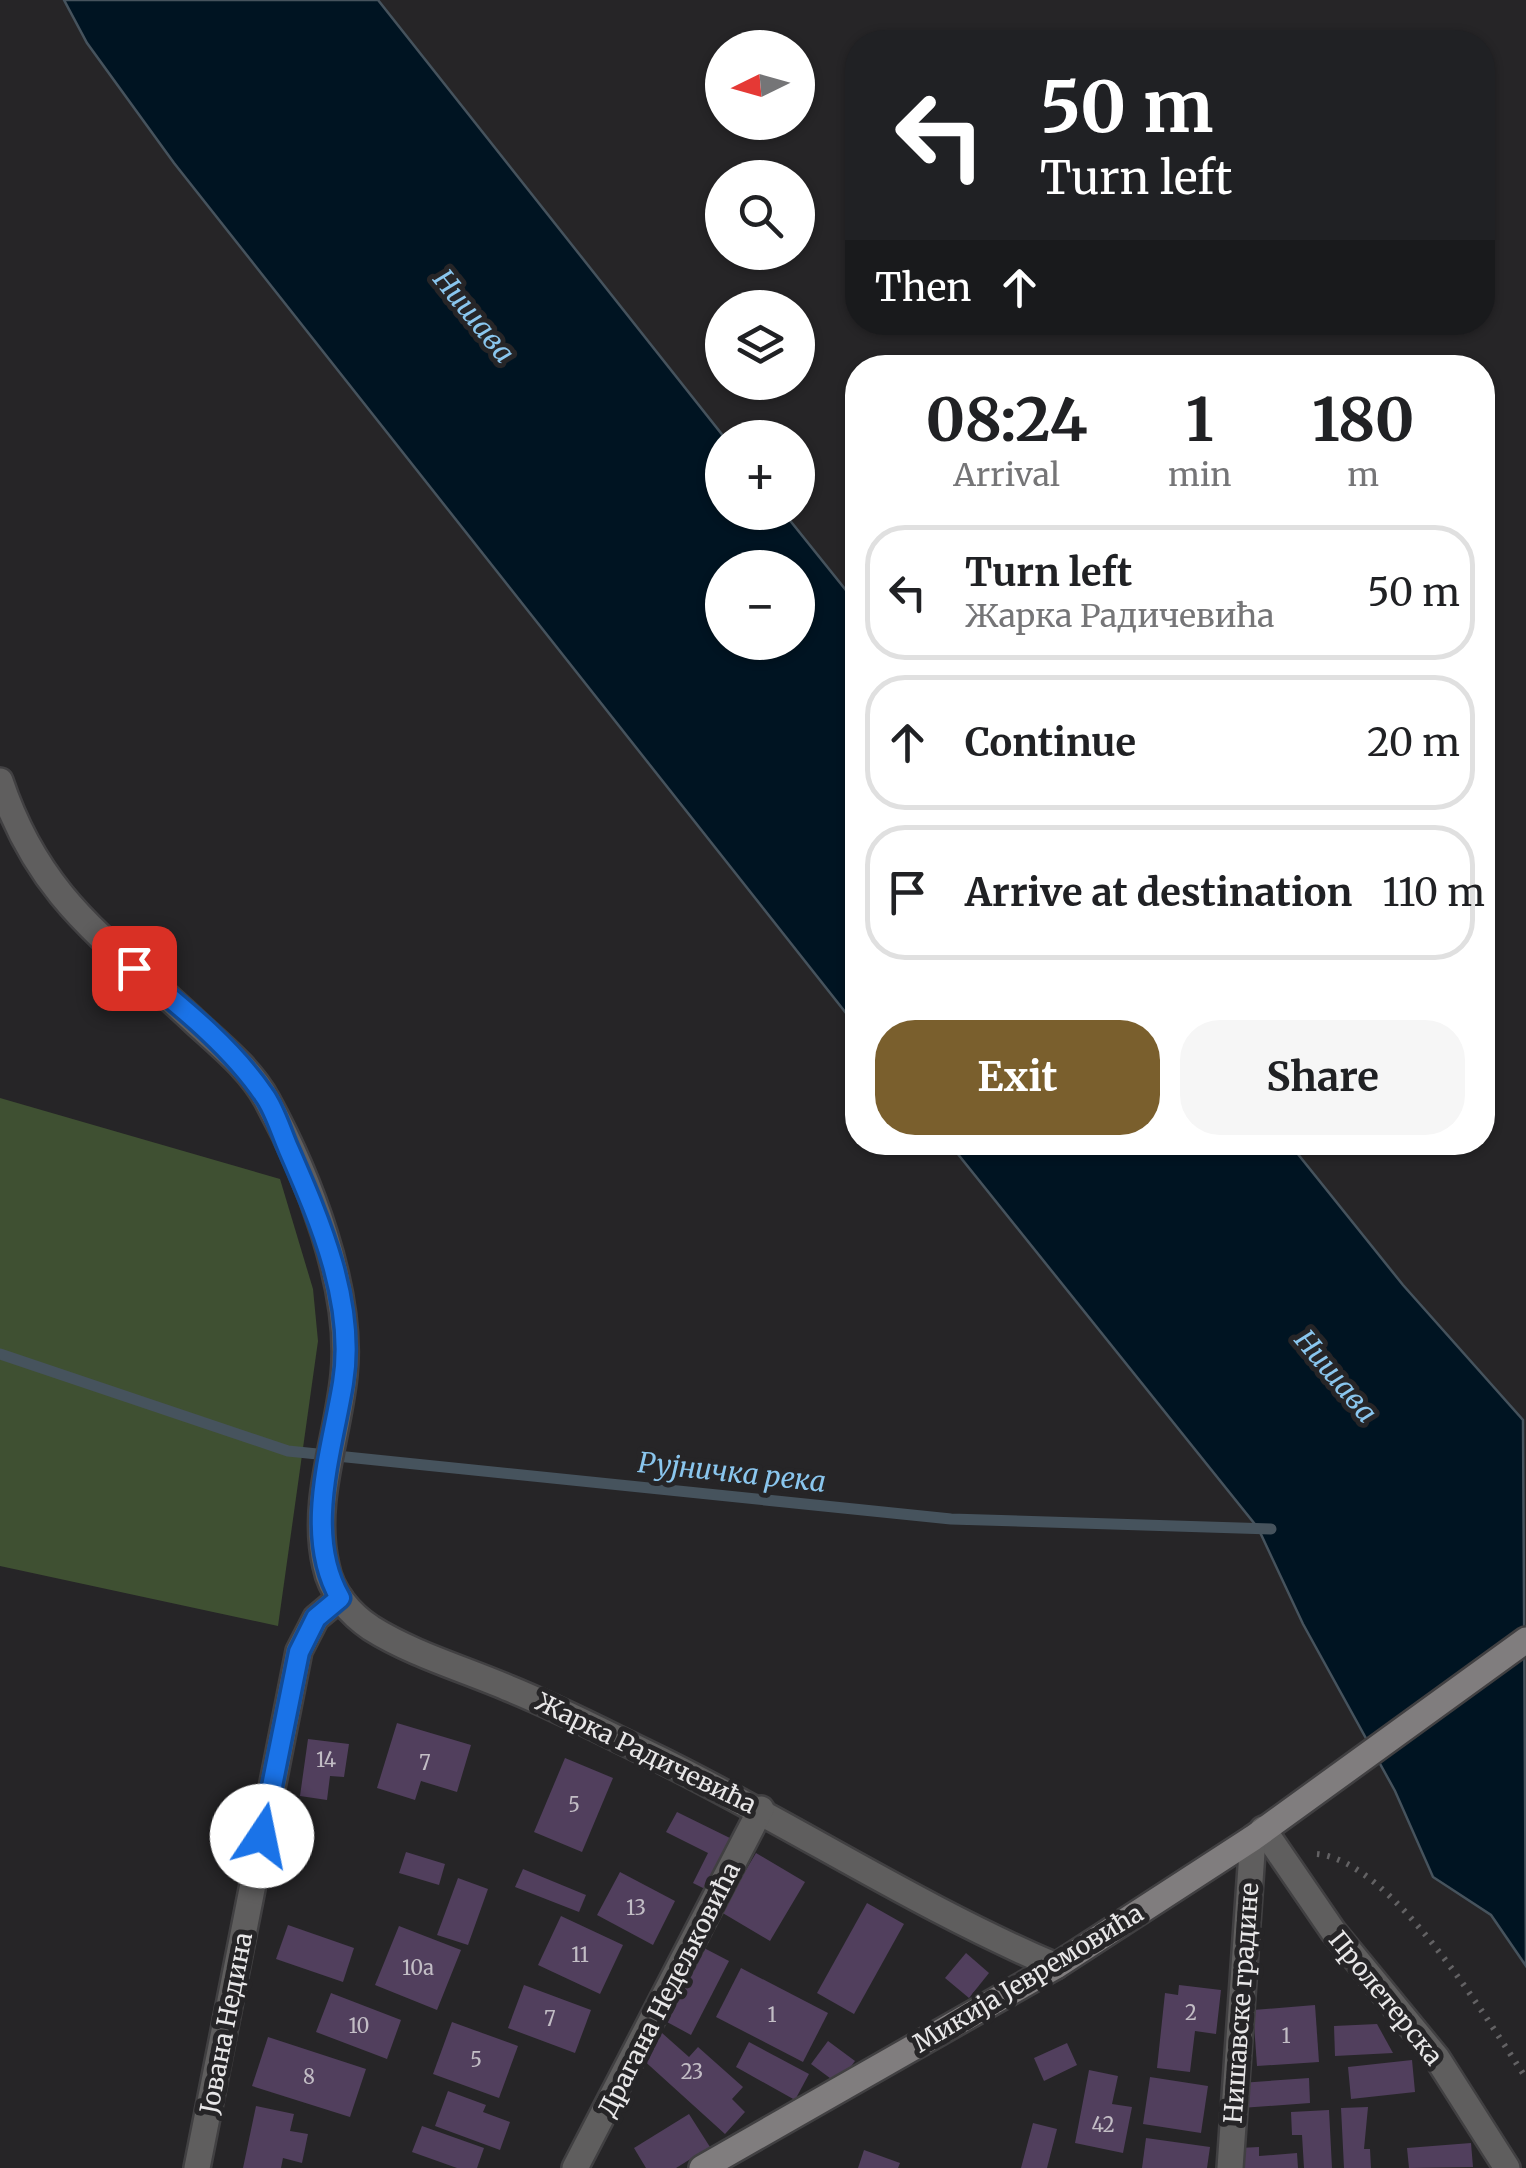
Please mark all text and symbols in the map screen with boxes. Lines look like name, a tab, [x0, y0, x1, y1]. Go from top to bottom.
north arrow	[705, 30, 815, 140]
map controls	[705, 30, 815, 660]
text: 50 m	[1040, 63, 1213, 151]
icon: left	[875, 70, 1005, 200]
text: Turn left	[1040, 150, 1232, 206]
button: search	[705, 160, 815, 270]
icon: ahead	[992, 260, 1047, 315]
water label: Нишава	[425, 262, 523, 370]
text: Then	[875, 264, 972, 311]
button: layers	[705, 290, 815, 400]
text: 08:24	[926, 382, 1088, 457]
text: 1	[1186, 382, 1214, 457]
text: 180	[1312, 382, 1414, 457]
button: +	[705, 420, 815, 530]
text: Arrival	[953, 455, 1060, 495]
text: min	[1168, 455, 1231, 495]
text: m	[1347, 455, 1379, 495]
text: Turn left	[965, 549, 1132, 596]
button: −	[705, 550, 815, 660]
icon: left	[880, 565, 935, 620]
text: 50 m	[1367, 569, 1460, 616]
text: Жарка Радичевића	[965, 596, 1275, 636]
icon: ahead	[880, 715, 935, 770]
text: Continue	[965, 719, 1136, 766]
text: 20 m	[1367, 719, 1460, 766]
icon: arrive	[880, 865, 935, 920]
text: Arrive at destination	[965, 869, 1352, 916]
text: 110 m	[1382, 869, 1485, 916]
pin	[92, 926, 177, 1011]
icon: arrive	[107, 941, 162, 996]
button: Exit	[875, 1020, 1160, 1135]
button: Share	[1180, 1020, 1465, 1135]
water label: Нишава	[1287, 1322, 1385, 1430]
water label: Рујничка река	[636, 1444, 828, 1500]
street label: Жарка Радичевића	[530, 1686, 762, 1820]
house number: 14	[316, 1747, 336, 1772]
house number: 7	[419, 1750, 431, 1775]
position arrow	[210, 1784, 314, 1888]
house number: 5	[568, 1792, 580, 1817]
street label: Драгана Недељковића	[591, 1856, 747, 2122]
street label: Нишавске градине	[1217, 1882, 1265, 2124]
house number: 13	[626, 1895, 646, 1920]
street label: Микија Јевремовића	[907, 1897, 1149, 2059]
street label: Пролетерска	[1322, 1924, 1450, 2072]
street label: Јована Недина	[193, 1930, 259, 2117]
house number: 11	[571, 1942, 589, 1967]
house number: 10a	[402, 1955, 434, 1980]
house number: 2	[1185, 2000, 1197, 2025]
house number: 1	[767, 2002, 777, 2027]
house number: 7	[544, 2006, 556, 2031]
house number: 10	[348, 2013, 370, 2038]
house number: 1	[1281, 2023, 1291, 2048]
house number: 5	[470, 2047, 482, 2072]
house number: 23	[681, 2059, 703, 2084]
house number: 8	[303, 2064, 315, 2089]
house number: 42	[1091, 2112, 1115, 2137]

